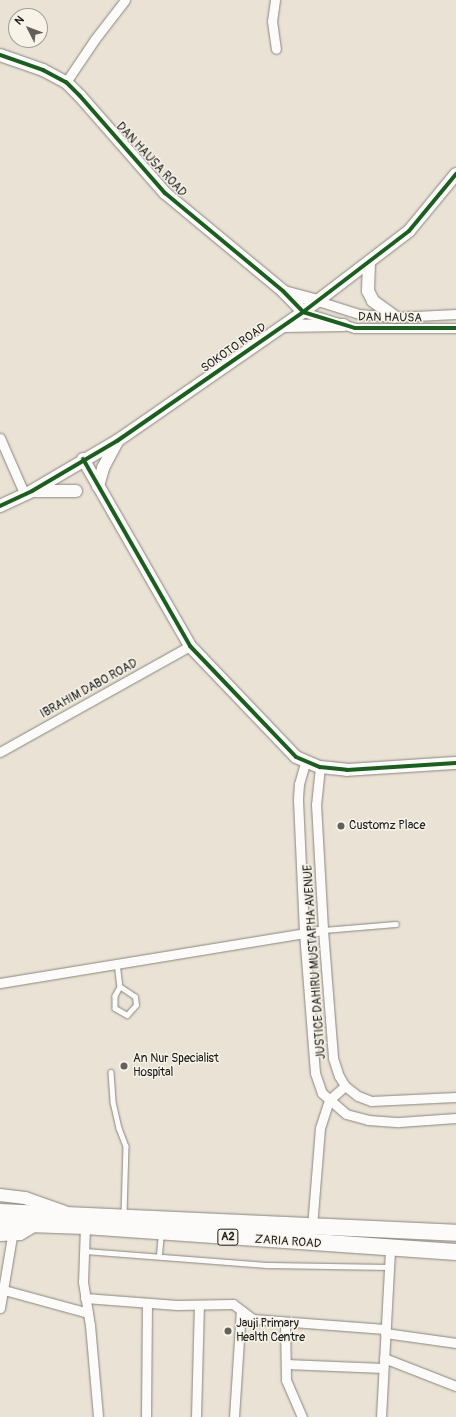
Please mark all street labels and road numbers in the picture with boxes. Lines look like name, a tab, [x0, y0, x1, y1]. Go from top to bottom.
street label: DAN HAUSA ROAD	[113, 120, 189, 200]
street label: DAN HAUSA	[358, 310, 422, 326]
street label: SOKOTO ROAD	[199, 320, 269, 376]
street label: IBRAHIM DABO ROAD	[38, 656, 140, 722]
street label: JUSTICE DAHIRU MUSTAPHA AVENUE	[301, 864, 329, 1060]
road number: A2	[217, 1228, 239, 1246]
street label: ZARIA ROAD	[254, 1232, 322, 1252]

